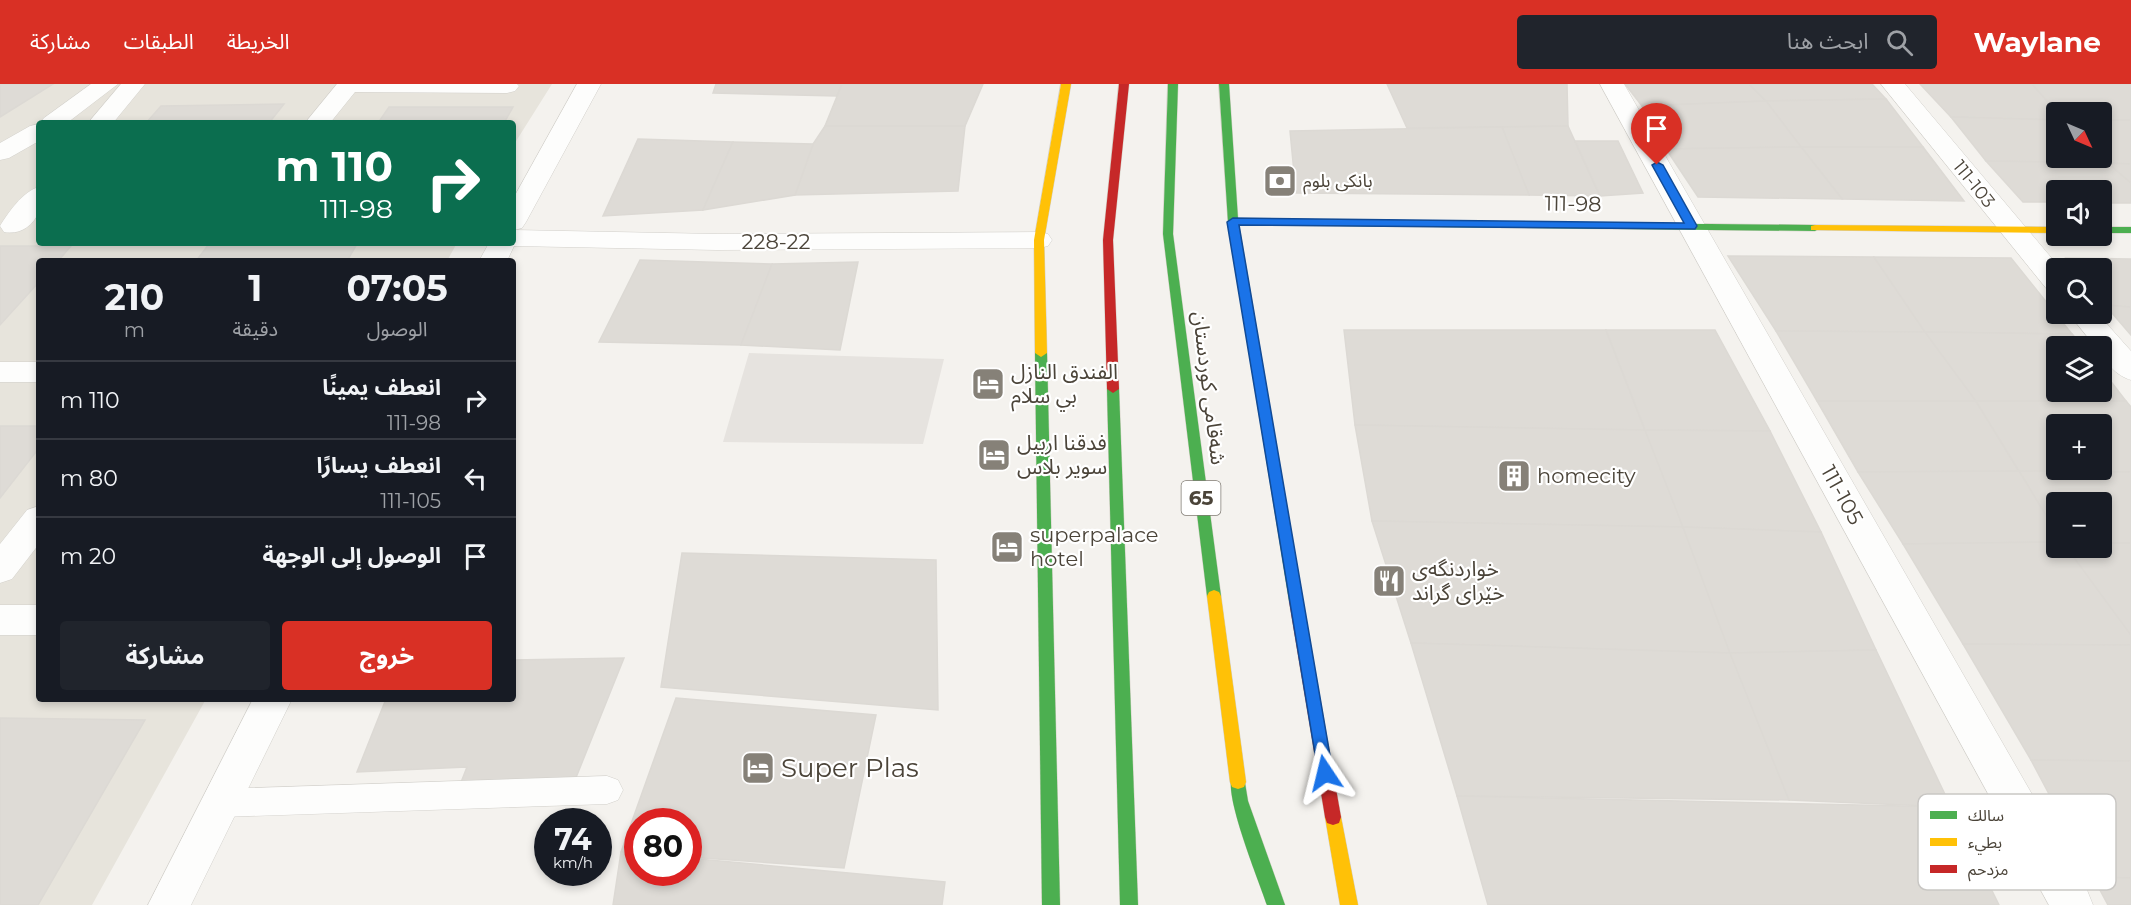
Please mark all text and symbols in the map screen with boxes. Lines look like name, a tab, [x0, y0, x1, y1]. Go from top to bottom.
search box	[1517, 15, 1937, 69]
text: Waylane	[1973, 25, 2101, 59]
icon: search	[1883, 26, 1916, 59]
text: ابحث هنا	[1787, 28, 1868, 55]
text: مشاركة	[30, 29, 91, 54]
text: الطبقات	[124, 29, 194, 54]
text: الخريطة	[227, 29, 290, 54]
north arrow	[2046, 102, 2112, 168]
map controls	[2046, 102, 2112, 558]
pin	[1631, 103, 1682, 165]
icon: arrive	[1640, 112, 1673, 145]
text: 110 m	[276, 140, 393, 192]
icon: right	[414, 144, 492, 222]
street label: 111-103	[1948, 156, 2000, 212]
bank icon: بانکی بلوم	[1262, 163, 1298, 199]
place label: بانکی بلوم	[1303, 170, 1372, 195]
button: sound	[2046, 180, 2112, 246]
street label: 111-98	[1544, 191, 1602, 216]
text: 111-98	[320, 192, 393, 225]
street label: 228-22	[742, 229, 811, 254]
button: search	[2046, 258, 2112, 324]
text: 1	[248, 266, 262, 310]
text: 07:05	[346, 266, 448, 310]
text: 210	[104, 275, 164, 319]
street label: شەقامی کوردستان	[1188, 310, 1231, 466]
text: دقيقة	[233, 317, 278, 341]
text: الوصول	[367, 317, 427, 341]
text: m	[124, 318, 145, 342]
button: layers	[2046, 336, 2112, 402]
place label: الفندق النازل بي سلام	[1011, 359, 1118, 412]
hotel icon: الفندق النازل بي سلام	[970, 366, 1006, 402]
text: انعطف يمينًا	[322, 374, 441, 401]
icon: right	[459, 384, 492, 417]
text: 110 m	[60, 387, 120, 414]
text: 111-98	[387, 411, 441, 435]
button: +	[2046, 414, 2112, 480]
place label: فدقنا اربيل سوير بلاس	[1017, 430, 1107, 479]
hotel icon: فدقنا اربيل سوير بلاس	[976, 437, 1012, 473]
text: انعطف يسارًا	[317, 452, 441, 479]
building icon: homecity	[1496, 458, 1532, 494]
street label: 111-105	[1816, 461, 1869, 529]
icon: left	[459, 462, 492, 495]
place label: homecity	[1537, 463, 1636, 488]
text: 80 m	[60, 465, 118, 492]
road number: 65	[1182, 481, 1220, 515]
text: 111-105	[380, 489, 441, 513]
button: −	[2046, 492, 2112, 558]
place label: superpalace hotel	[1030, 522, 1158, 571]
hotel icon: superpalace hotel	[989, 529, 1025, 565]
icon: arrive	[459, 540, 492, 573]
text: الوصول إلى الوجهة	[262, 542, 441, 569]
text: 20 m	[60, 543, 116, 570]
place label: خواردنگەی خێرای گراند	[1412, 556, 1505, 605]
restaurant icon: خواردنگەی خێرای گراند	[1371, 563, 1407, 599]
button: مشاركة	[60, 621, 270, 690]
button: خروج	[282, 621, 492, 690]
position arrow	[1293, 741, 1357, 805]
hotel icon: Super Plas	[740, 750, 776, 786]
place label: Super Plas	[781, 752, 919, 784]
legend	[1918, 794, 2116, 890]
text: سالك	[1968, 806, 2004, 825]
speed limit sign: 80	[624, 808, 702, 886]
text: 74	[554, 821, 592, 858]
text: بطيء	[1968, 833, 2002, 855]
text: km/h	[553, 853, 593, 872]
text: مزدحم	[1968, 860, 2008, 882]

